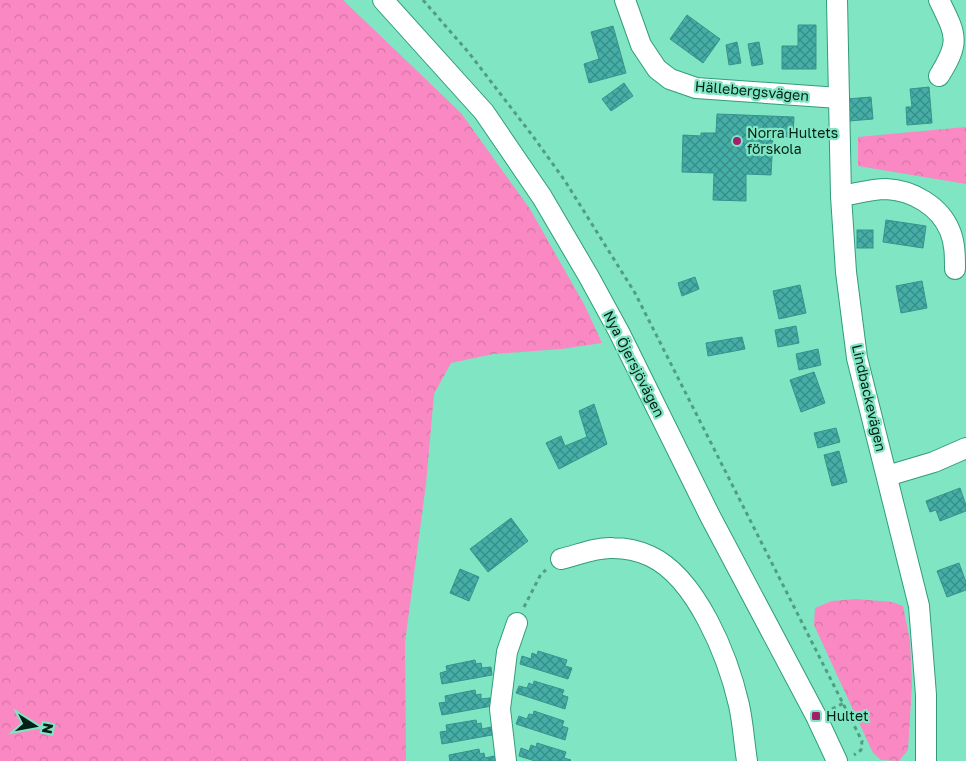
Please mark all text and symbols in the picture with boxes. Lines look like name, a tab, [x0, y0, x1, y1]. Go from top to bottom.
street label: Hällebergsvägen	[694, 77, 810, 104]
place label: Norra Hultets förskola	[747, 124, 838, 157]
marker: Norra Hultets förskola	[731, 135, 743, 147]
street label: Nya Öjersjövägen	[600, 308, 669, 420]
street label: Lindbackevägen	[849, 343, 890, 453]
north arrow	[10, 701, 60, 751]
place label: Hultet	[826, 707, 869, 724]
marker: Hultet	[810, 710, 822, 722]
text: N	[39, 722, 58, 735]

